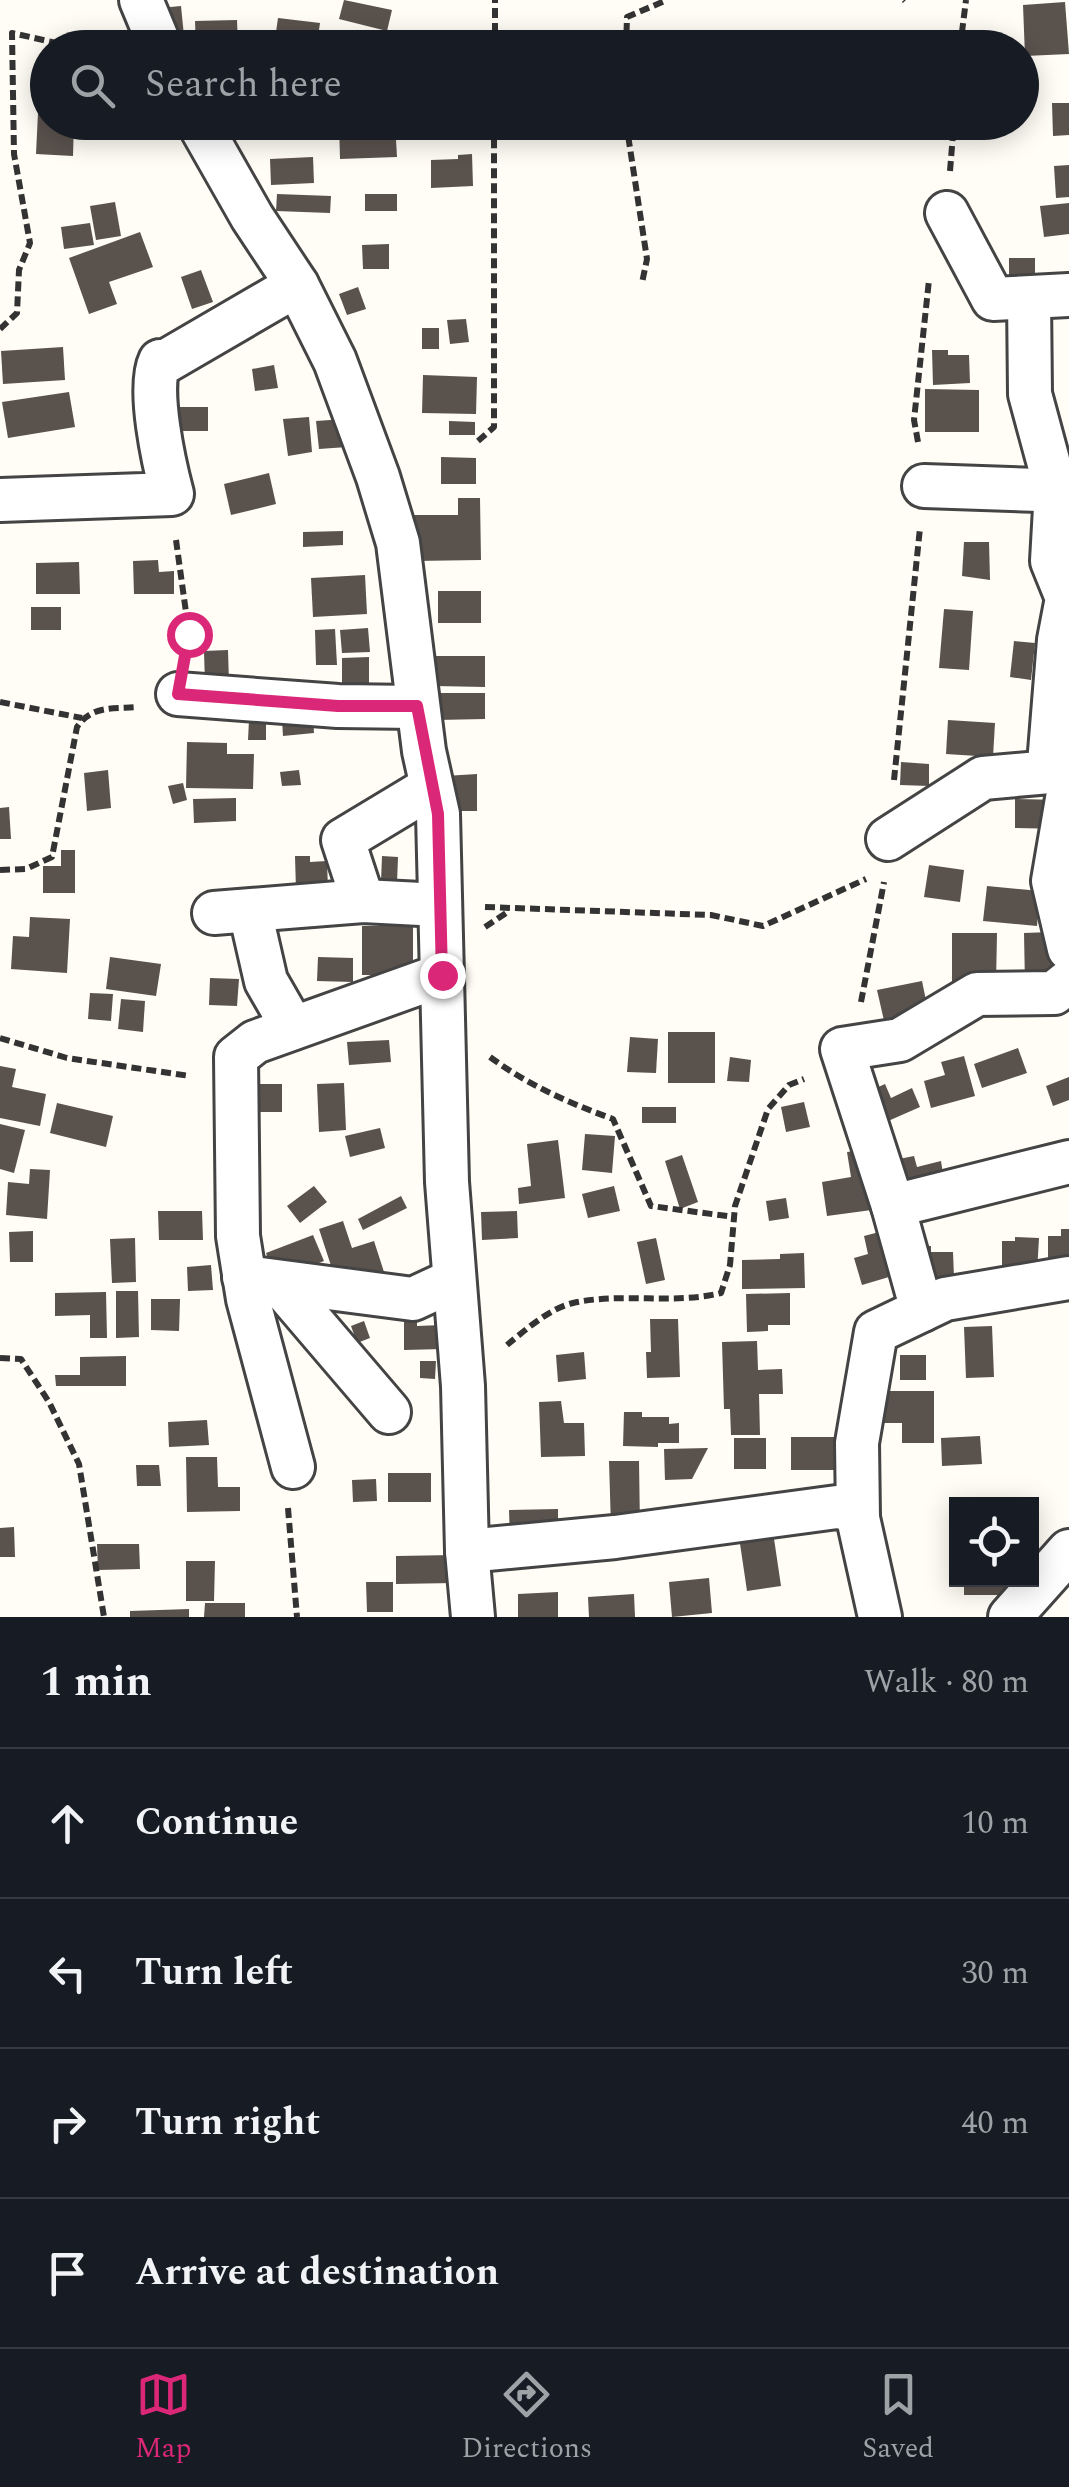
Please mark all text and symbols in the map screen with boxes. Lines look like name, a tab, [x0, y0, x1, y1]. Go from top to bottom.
search box	[30, 30, 1039, 140]
text: Search here	[145, 56, 342, 114]
icon: search	[65, 58, 120, 113]
route start	[167, 612, 213, 658]
route end	[420, 953, 466, 999]
map controls	[949, 1497, 1039, 1587]
button: locate	[949, 1497, 1039, 1587]
text: 1 min	[40, 1651, 152, 1714]
text: Walk · 80 m	[864, 1658, 1029, 1707]
text: Continue	[135, 1794, 298, 1852]
icon: ahead	[40, 1796, 95, 1851]
text: 10 m	[961, 1799, 1029, 1848]
text: Turn left	[135, 1944, 293, 2002]
icon: left	[40, 1946, 95, 2001]
text: 30 m	[961, 1949, 1029, 1998]
text: Turn right	[135, 2094, 320, 2152]
icon: right	[40, 2096, 95, 2151]
text: 40 m	[961, 2099, 1029, 2148]
text: Arrive at destination	[135, 2244, 499, 2302]
icon: arrive	[40, 2246, 95, 2301]
tab: Map	[135, 2367, 191, 2470]
tab: Directions	[461, 2367, 592, 2470]
tab: Saved	[862, 2367, 934, 2470]

